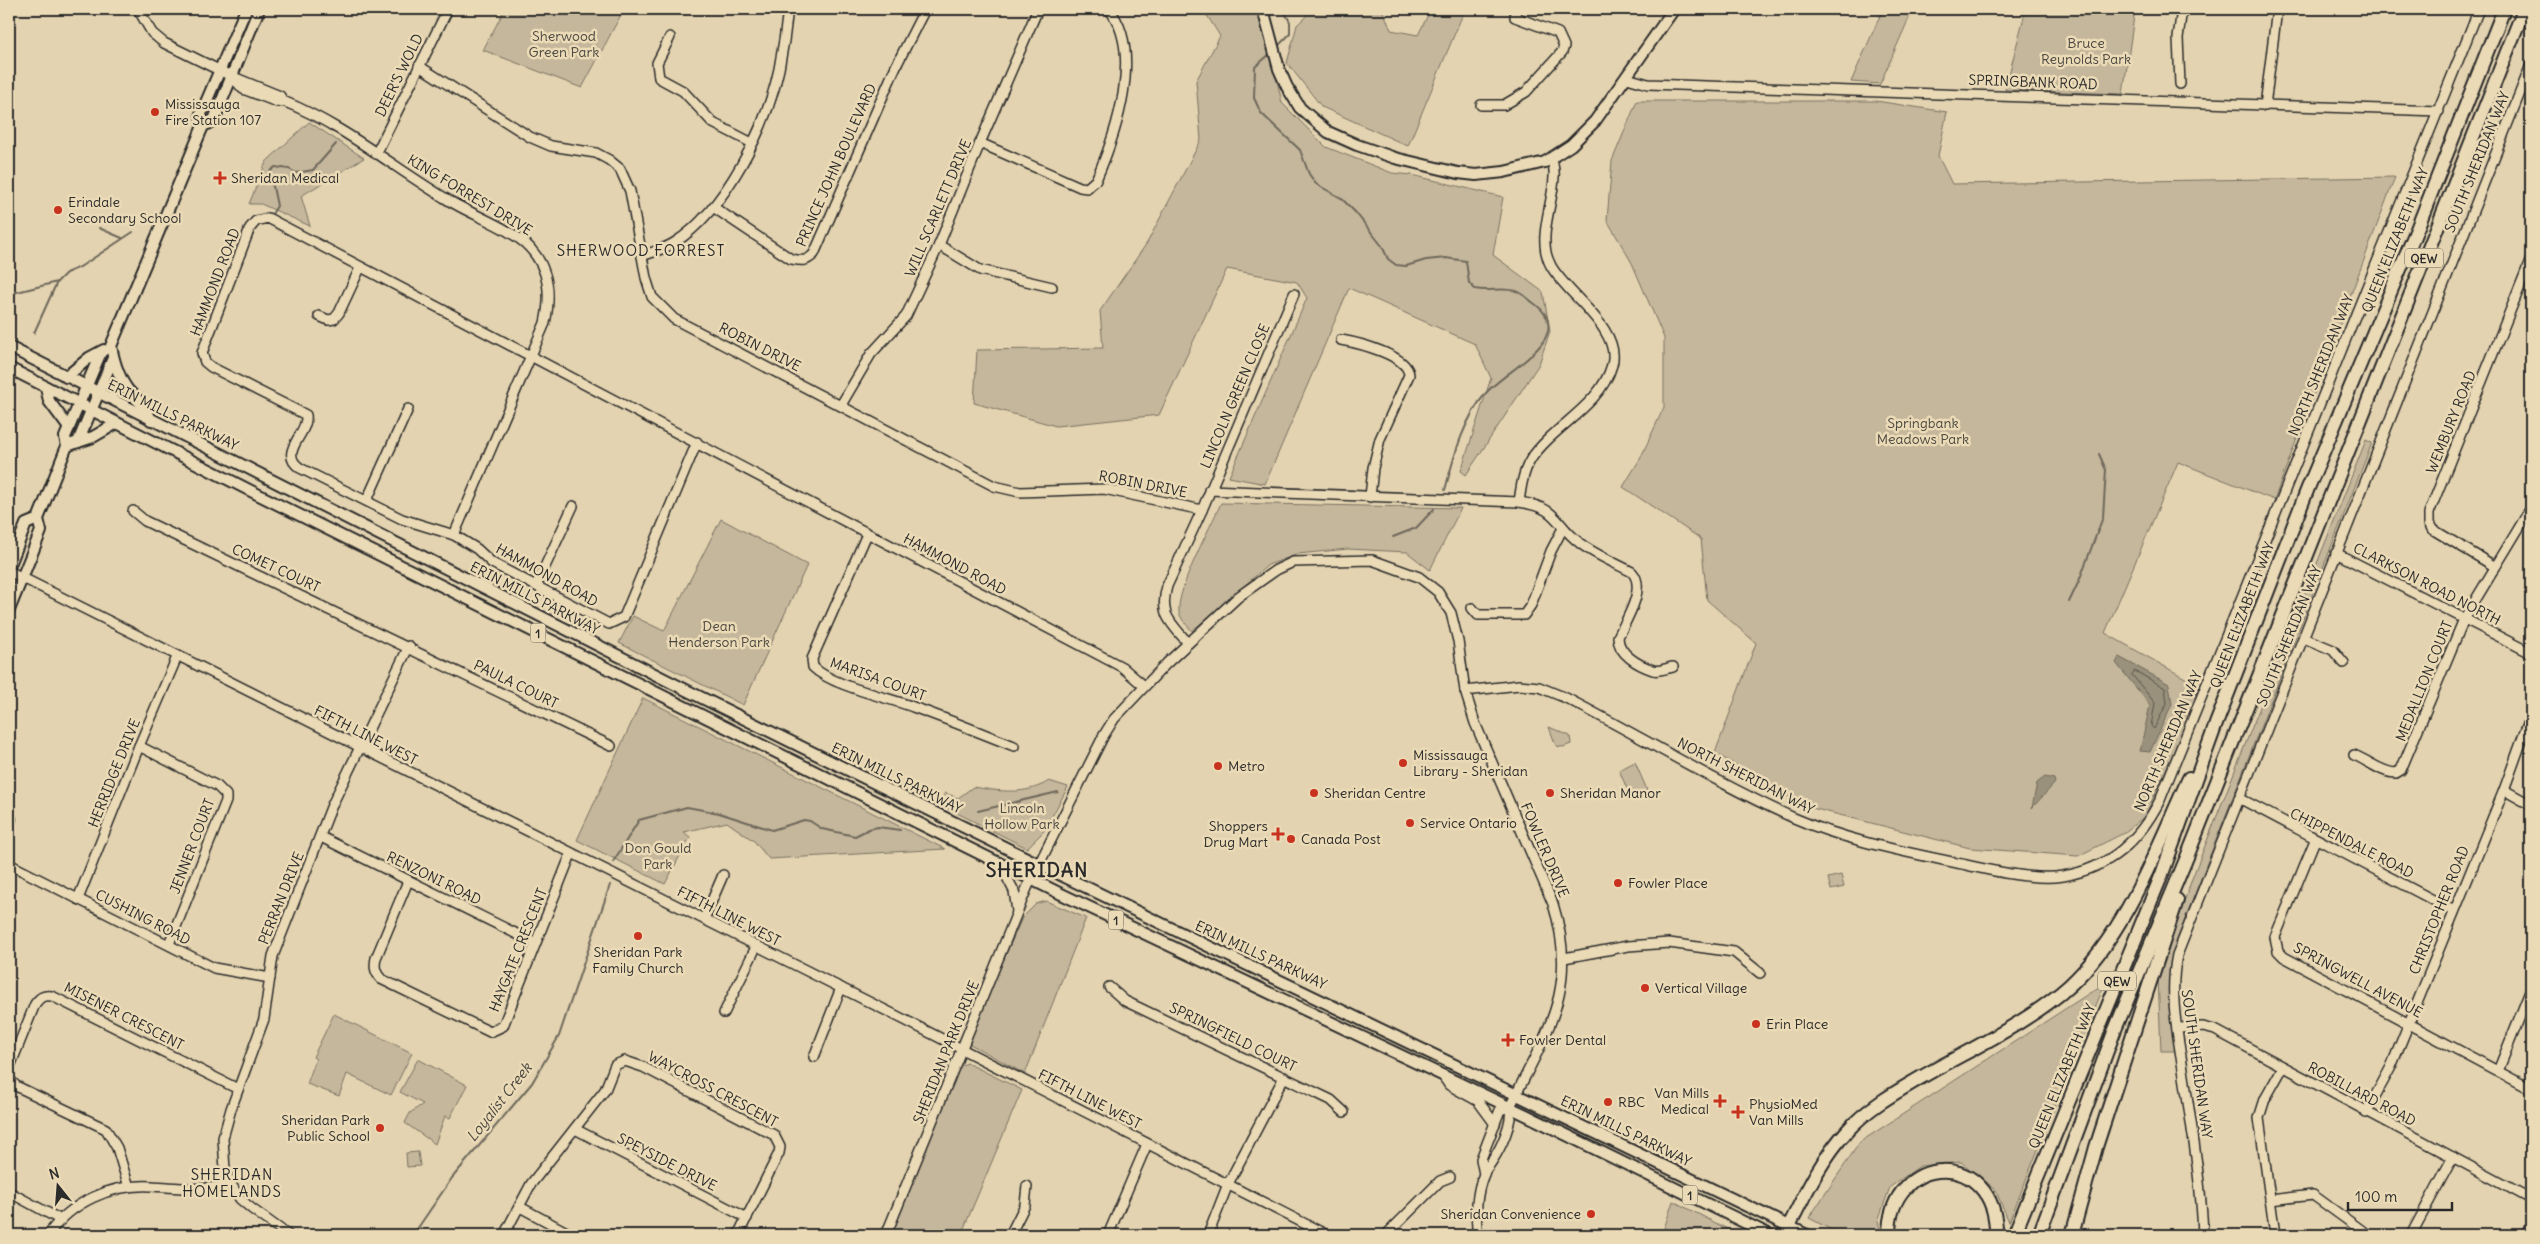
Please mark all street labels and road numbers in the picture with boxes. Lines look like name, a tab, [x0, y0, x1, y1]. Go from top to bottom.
street label: DEER'S WOLD	[371, 31, 427, 119]
street label: SPRINGBANK ROAD	[1968, 71, 2098, 93]
street label: PRINCE JOHN BOULEVARD	[792, 81, 880, 249]
street label: SOUTH SHERIDAN WAY	[2440, 89, 2514, 235]
street label: WILL SCARLETT DRIVE	[901, 136, 975, 280]
street label: KING FORREST DRIVE	[404, 151, 536, 239]
street label: QUEEN ELIZABETH WAY	[2358, 165, 2432, 315]
street label: HAMMOND ROAD	[186, 225, 244, 339]
road number: QEW	[2405, 248, 2443, 268]
street label: NORTH SHERIDAN WAY	[2284, 291, 2358, 439]
street label: ROBIN DRIVE	[716, 319, 804, 375]
street label: LINCOLN GREEN CLOSE	[1196, 321, 1274, 471]
street label: WEMBURY ROAD	[2422, 368, 2480, 476]
street label: ERIN MILLS PARKWAY	[105, 376, 241, 455]
street label: ROBIN DRIVE	[1097, 467, 1189, 501]
street label: HAMMOND ROAD	[900, 529, 1010, 599]
street label: HAMMOND ROAD	[493, 539, 601, 611]
street label: QUEEN ELIZABETH WAY	[2206, 539, 2278, 691]
street label: CLARKSON ROAD NORTH	[2350, 539, 2504, 629]
street label: COMET COURT	[229, 540, 323, 596]
street label: ERIN MILLS PARKWAY	[467, 557, 603, 639]
street label: SOUTH SHERIDAN WAY	[2252, 563, 2326, 709]
street label: MEDALLION COURT	[2392, 618, 2456, 744]
road number: 1	[530, 624, 546, 642]
street label: MARISA COURT	[828, 653, 928, 705]
street label: PAULA COURT	[471, 656, 561, 712]
street label: NORTH SHERIDAN WAY	[2130, 668, 2206, 814]
street label: FIFTH LINE WEST	[311, 701, 421, 769]
street label: HERRIDGE DRIVE	[84, 716, 144, 830]
street label: NORTH SHERIDAN WAY	[1674, 734, 1818, 818]
street label: ERIN MILLS PARKWAY	[829, 739, 965, 818]
street label: JENNER COURT	[166, 796, 218, 896]
street label: FOWLER DRIVE	[1517, 800, 1573, 900]
street label: CHIPPENDALE ROAD	[2287, 804, 2417, 882]
street label: CHRISTOPHER ROAD	[2405, 843, 2473, 977]
street label: RENZONI ROAD	[384, 847, 484, 909]
street label: PERRAN DRIVE	[254, 849, 308, 947]
street label: FIFTH LINE WEST	[674, 882, 784, 950]
street label: CUSHING ROAD	[92, 885, 194, 949]
street label: HAYGATE CRESCENT	[485, 886, 551, 1014]
road number: 1	[1108, 910, 1124, 930]
street label: ERIN MILLS PARKWAY	[1192, 917, 1330, 994]
street label: SPRINGWELL AVENUE	[2290, 938, 2426, 1022]
road number: QEW	[2098, 971, 2136, 990]
street label: MISENER CRESCENT	[61, 978, 187, 1054]
street label: SHERIDAN PARK DRIVE	[909, 978, 983, 1126]
street label: SOUTH SHERIDAN WAY	[2178, 988, 2216, 1140]
street label: SPRINGFIELD COURT	[1166, 998, 1300, 1076]
street label: QUEEN ELIZABETH WAY	[2025, 1001, 2099, 1151]
street label: WAYCROSS CRESCENT	[645, 1047, 781, 1131]
street label: ROBILLARD ROAD	[2305, 1058, 2419, 1130]
street label: FIFTH LINE WEST	[1035, 1065, 1145, 1133]
street label: ERIN MILLS PARKWAY	[1558, 1092, 1694, 1171]
street label: SPEYSIDE DRIVE	[614, 1129, 720, 1195]
road number: 1	[1682, 1186, 1698, 1204]

